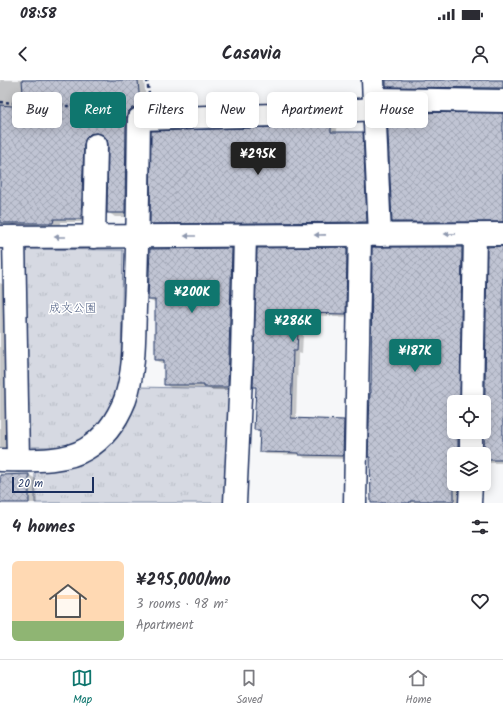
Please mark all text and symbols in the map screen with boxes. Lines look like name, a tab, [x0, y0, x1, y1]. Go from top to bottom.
text: 08:58	[20, 2, 57, 26]
text: Casavia	[222, 40, 281, 69]
icon: back	[12, 43, 34, 65]
icon: person	[469, 43, 491, 65]
chip: Buy	[12, 92, 62, 128]
chip: Rent	[70, 92, 126, 128]
chip: Filters	[134, 92, 198, 128]
chip: New	[206, 92, 259, 128]
chip: Apartment	[267, 92, 357, 128]
chip: House	[365, 92, 428, 128]
pin: ¥295K	[230, 142, 286, 176]
text: ¥295K	[240, 144, 276, 165]
one-way arrow	[443, 231, 456, 237]
one-way arrow	[314, 232, 326, 239]
one-way arrow	[183, 233, 196, 239]
one-way arrow	[53, 234, 66, 240]
pin: ¥200K	[164, 280, 220, 314]
text: ¥200K	[174, 282, 210, 303]
park label: 成文公園	[49, 299, 97, 318]
pin: ¥286K	[265, 309, 321, 343]
text: ¥286K	[274, 311, 312, 332]
pin: ¥187K	[387, 339, 443, 373]
text: ¥187K	[398, 341, 432, 362]
map controls	[447, 395, 491, 491]
button: locate	[447, 395, 491, 439]
button: layers	[447, 447, 491, 491]
scale bar	[12, 475, 94, 494]
text: 20 m	[18, 475, 43, 493]
text: 4 homes	[12, 514, 75, 541]
icon: filters	[469, 516, 491, 538]
text: ¥295,000/mo	[136, 567, 231, 594]
icon: home	[44, 577, 92, 625]
icon: heart	[469, 590, 491, 612]
text: 3 rooms · 98 m²	[136, 594, 228, 615]
text: Apartment	[136, 615, 194, 636]
tab: Map	[71, 667, 93, 709]
tab: Saved	[236, 667, 263, 709]
tab: Home	[405, 667, 432, 709]

